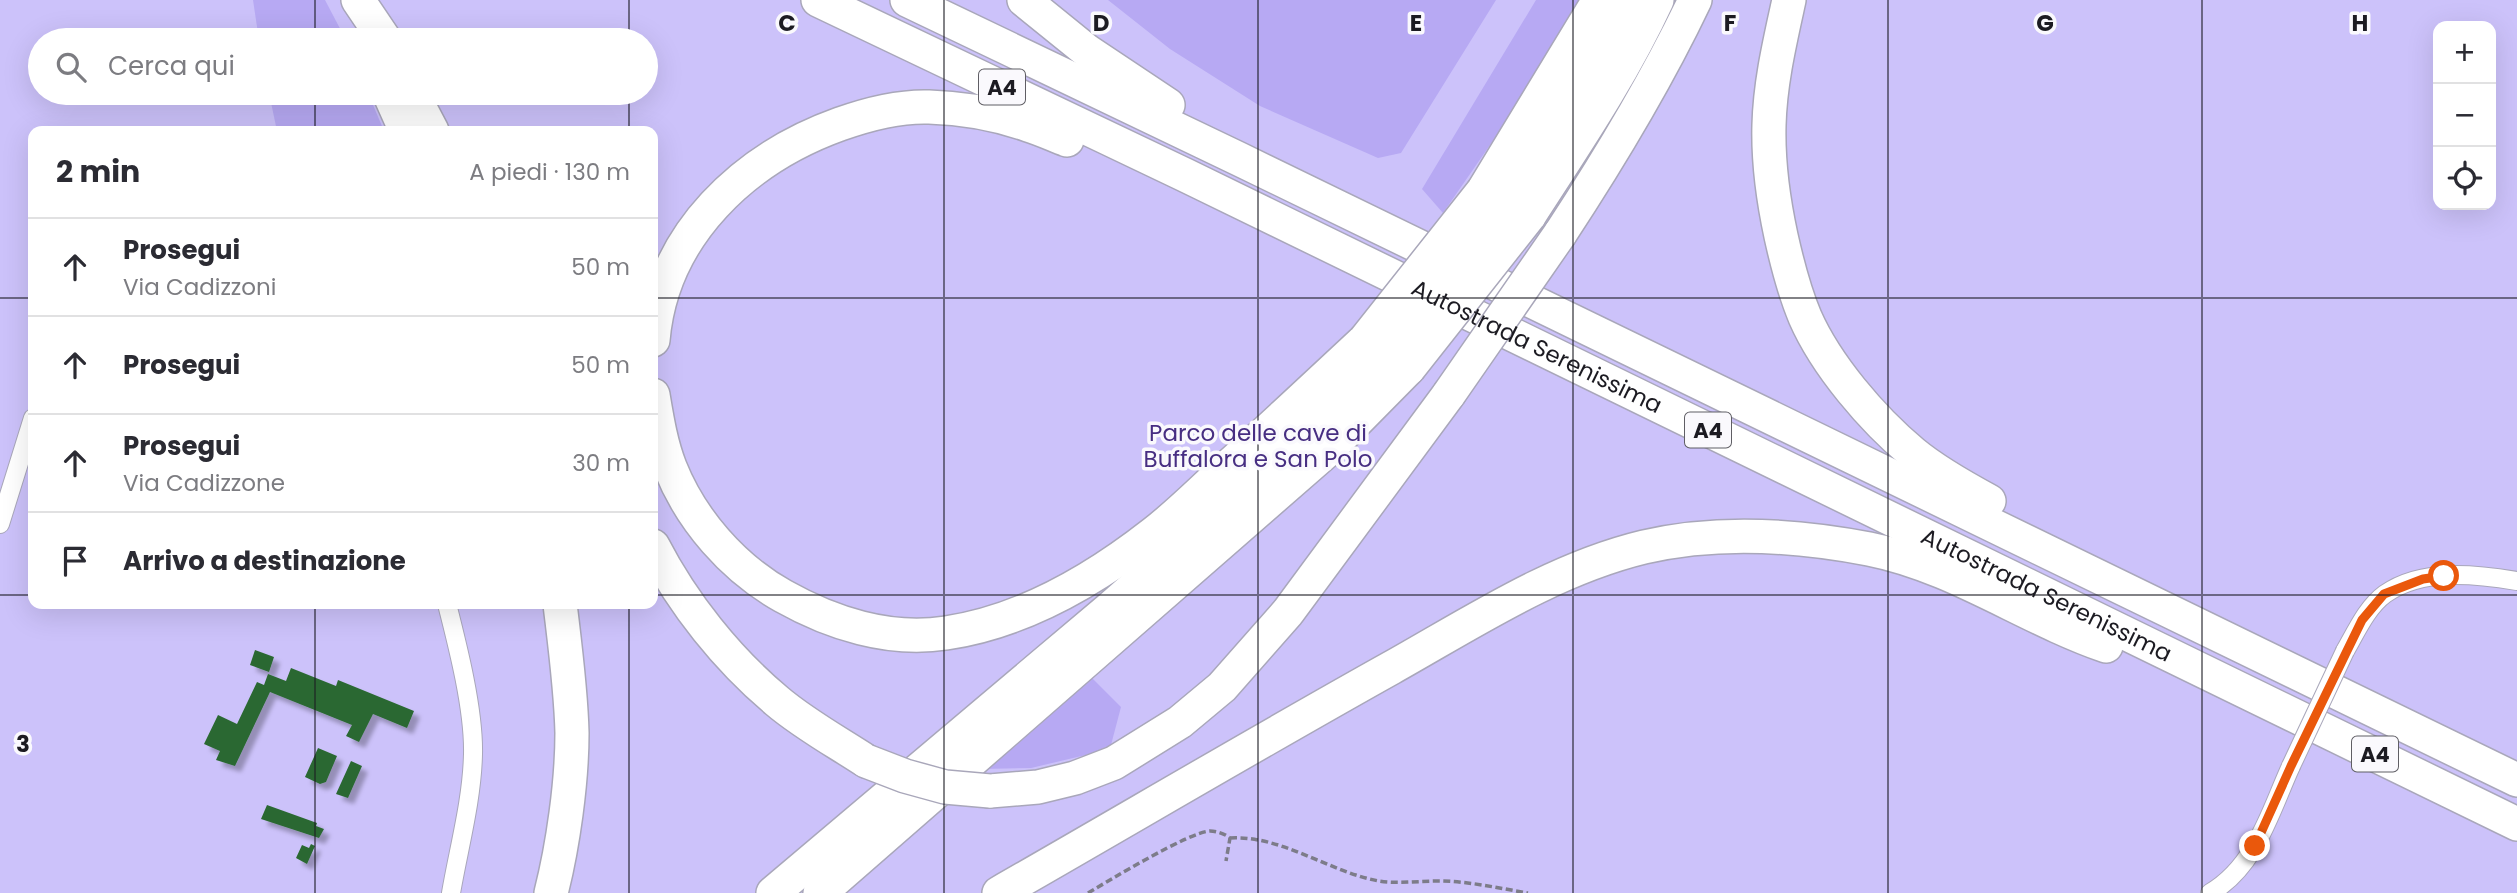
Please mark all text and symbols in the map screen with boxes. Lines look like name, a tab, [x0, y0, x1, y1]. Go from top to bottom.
text: C	[778, 7, 796, 39]
text: D	[1093, 7, 1109, 39]
text: E	[1410, 7, 1422, 39]
text: F	[1724, 7, 1736, 39]
text: G	[2036, 7, 2054, 39]
text: H	[2352, 7, 2368, 39]
map controls	[2433, 21, 2496, 210]
button: +	[2433, 21, 2496, 84]
search box	[28, 28, 658, 105]
icon: search	[52, 48, 90, 86]
text: Cerca qui	[108, 48, 235, 84]
road number: A4	[979, 70, 1025, 104]
button: −	[2433, 84, 2496, 147]
button: locate	[2433, 147, 2496, 210]
text: 2 min	[56, 150, 140, 193]
text: A piedi · 130 m	[469, 156, 630, 188]
text: Prosegui	[123, 232, 240, 268]
icon: ahead	[56, 248, 94, 286]
text: 50 m	[571, 251, 630, 283]
text: Via Cadizzoni	[123, 271, 276, 303]
street label: Autostrada Serenissima	[1406, 272, 1668, 421]
icon: ahead	[56, 346, 94, 384]
text: Prosegui	[123, 347, 240, 383]
text: 50 m	[571, 349, 630, 381]
road number: A4	[1685, 412, 1731, 448]
park label: Parco delle cave di Buffalora e San Polo	[1144, 417, 1372, 475]
text: Prosegui	[123, 428, 240, 464]
icon: ahead	[56, 444, 94, 482]
text: 30 m	[572, 447, 630, 479]
text: Via Cadizzone	[123, 467, 285, 499]
street label: Autostrada Serenissima	[1916, 520, 2177, 669]
icon: arrive	[56, 542, 94, 580]
text: Arrivo a destinazione	[123, 543, 406, 579]
route start	[2428, 560, 2459, 591]
text: 3	[16, 728, 30, 760]
road number: A4	[2352, 736, 2398, 772]
route end	[2239, 830, 2270, 861]

